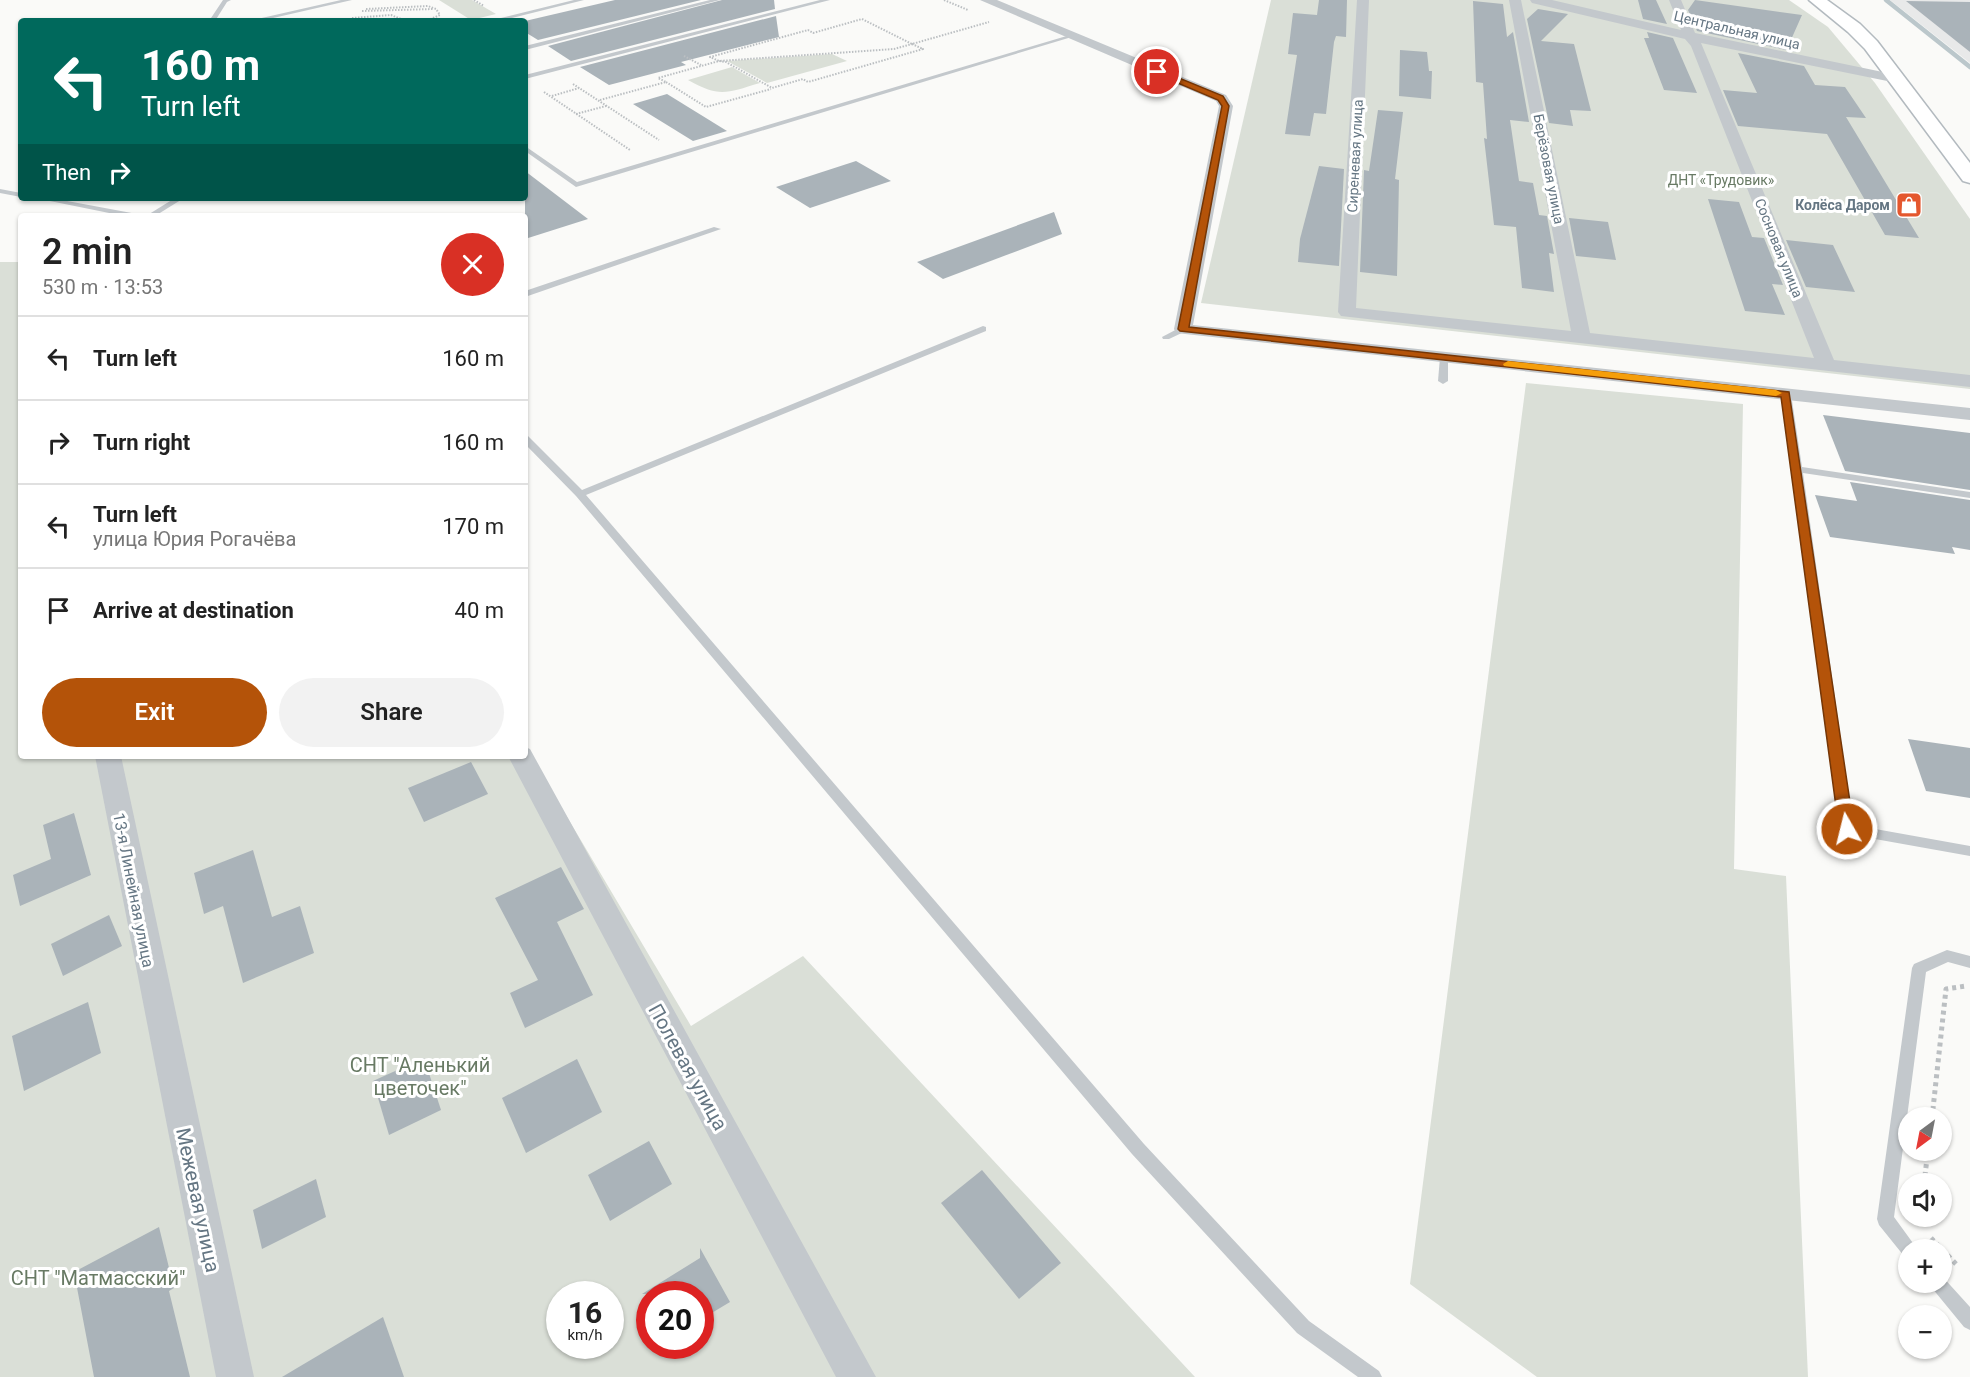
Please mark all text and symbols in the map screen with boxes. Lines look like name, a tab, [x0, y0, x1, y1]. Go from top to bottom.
street label: Центральная улица	[1672, 8, 1802, 52]
text: 160 m	[141, 41, 260, 90]
icon: left	[42, 42, 120, 120]
pin	[1131, 46, 1182, 97]
icon: arrive	[1140, 55, 1173, 88]
text: Turn left	[141, 91, 241, 123]
street label: Сиреневая улица	[1344, 99, 1366, 213]
street label: Берёзовая улица	[1530, 113, 1568, 225]
icon: right	[103, 156, 136, 189]
text: Then	[42, 160, 91, 185]
park label: ДНТ «Трудовик»	[1668, 172, 1775, 188]
shop icon: Колёса Даром	[1894, 190, 1924, 220]
street label: Сосновая улица	[1752, 196, 1806, 300]
place label: Колёса Даром	[1795, 197, 1890, 213]
text: 2 min	[42, 231, 132, 273]
button: close	[441, 233, 504, 296]
text: 530 m · 13:53	[42, 275, 163, 299]
icon: left	[42, 342, 75, 375]
text: Turn left	[93, 346, 177, 371]
text: 160 m	[442, 346, 504, 371]
icon: right	[42, 426, 75, 459]
text: Turn right	[93, 430, 190, 455]
text: 160 m	[442, 430, 504, 455]
text: Turn left	[93, 502, 177, 527]
icon: left	[42, 510, 75, 543]
text: 170 m	[442, 514, 504, 539]
text: улица Юрия Рогачёва	[93, 527, 296, 551]
icon: arrive	[42, 594, 75, 627]
text: Arrive at destination	[93, 598, 294, 623]
text: 40 m	[455, 598, 504, 623]
button: Exit	[42, 678, 267, 747]
button: Share	[279, 678, 504, 747]
position arrow	[1815, 797, 1879, 861]
street label: 13-я Линейная улица	[109, 811, 158, 969]
street label: Полевая улица	[643, 1000, 733, 1134]
park label: СНТ "Аленький цветочек"	[350, 1053, 490, 1100]
north arrow	[1898, 1107, 1952, 1161]
map controls	[1898, 1107, 1952, 1359]
street label: Межевая улица	[171, 1126, 225, 1274]
button: sound	[1898, 1173, 1952, 1227]
button: +	[1898, 1239, 1952, 1293]
park label: СНТ "Матмасский"	[11, 1266, 185, 1290]
speed limit sign: 20	[636, 1281, 714, 1359]
text: 16	[568, 1295, 602, 1330]
button: −	[1898, 1305, 1952, 1359]
text: km/h	[567, 1326, 603, 1344]

